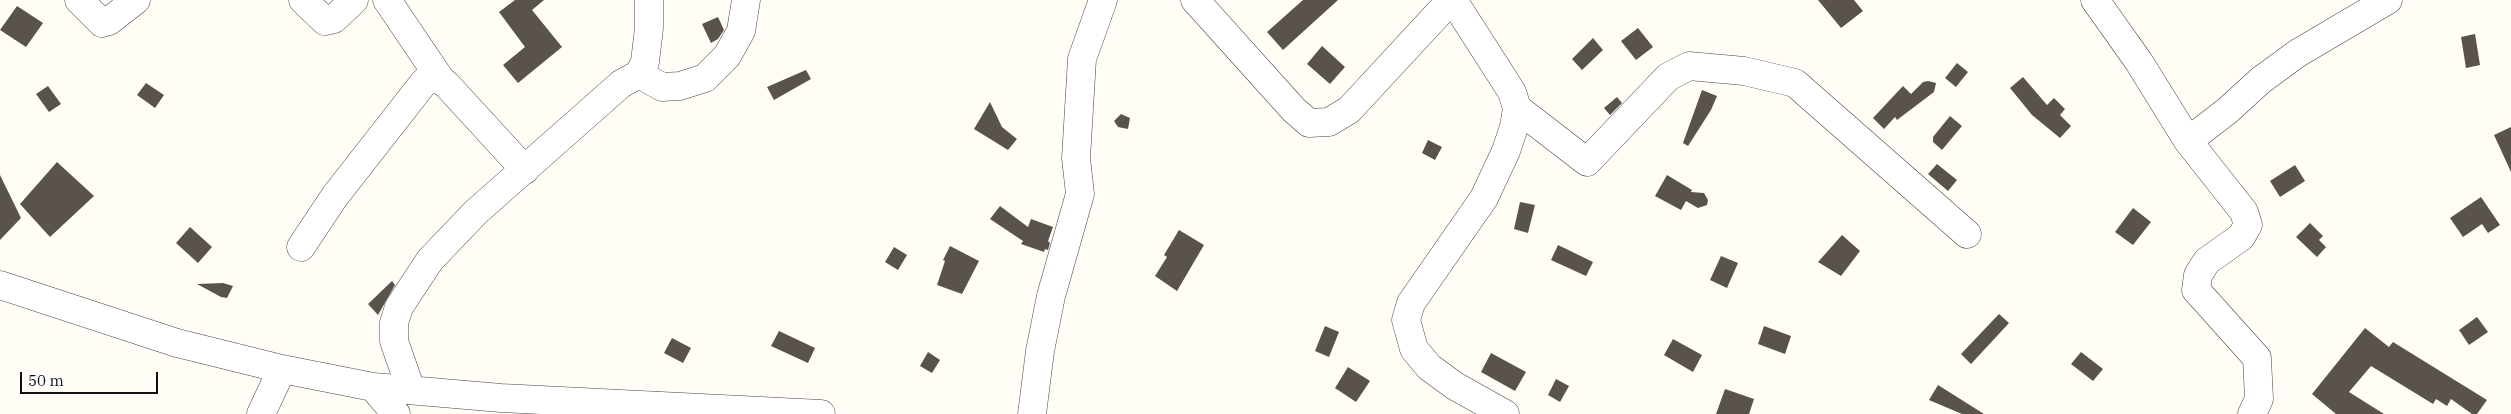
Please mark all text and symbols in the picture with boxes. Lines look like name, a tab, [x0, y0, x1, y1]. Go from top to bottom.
scale bar	[22, 362, 160, 394]
text: 50 m	[28, 371, 64, 390]

